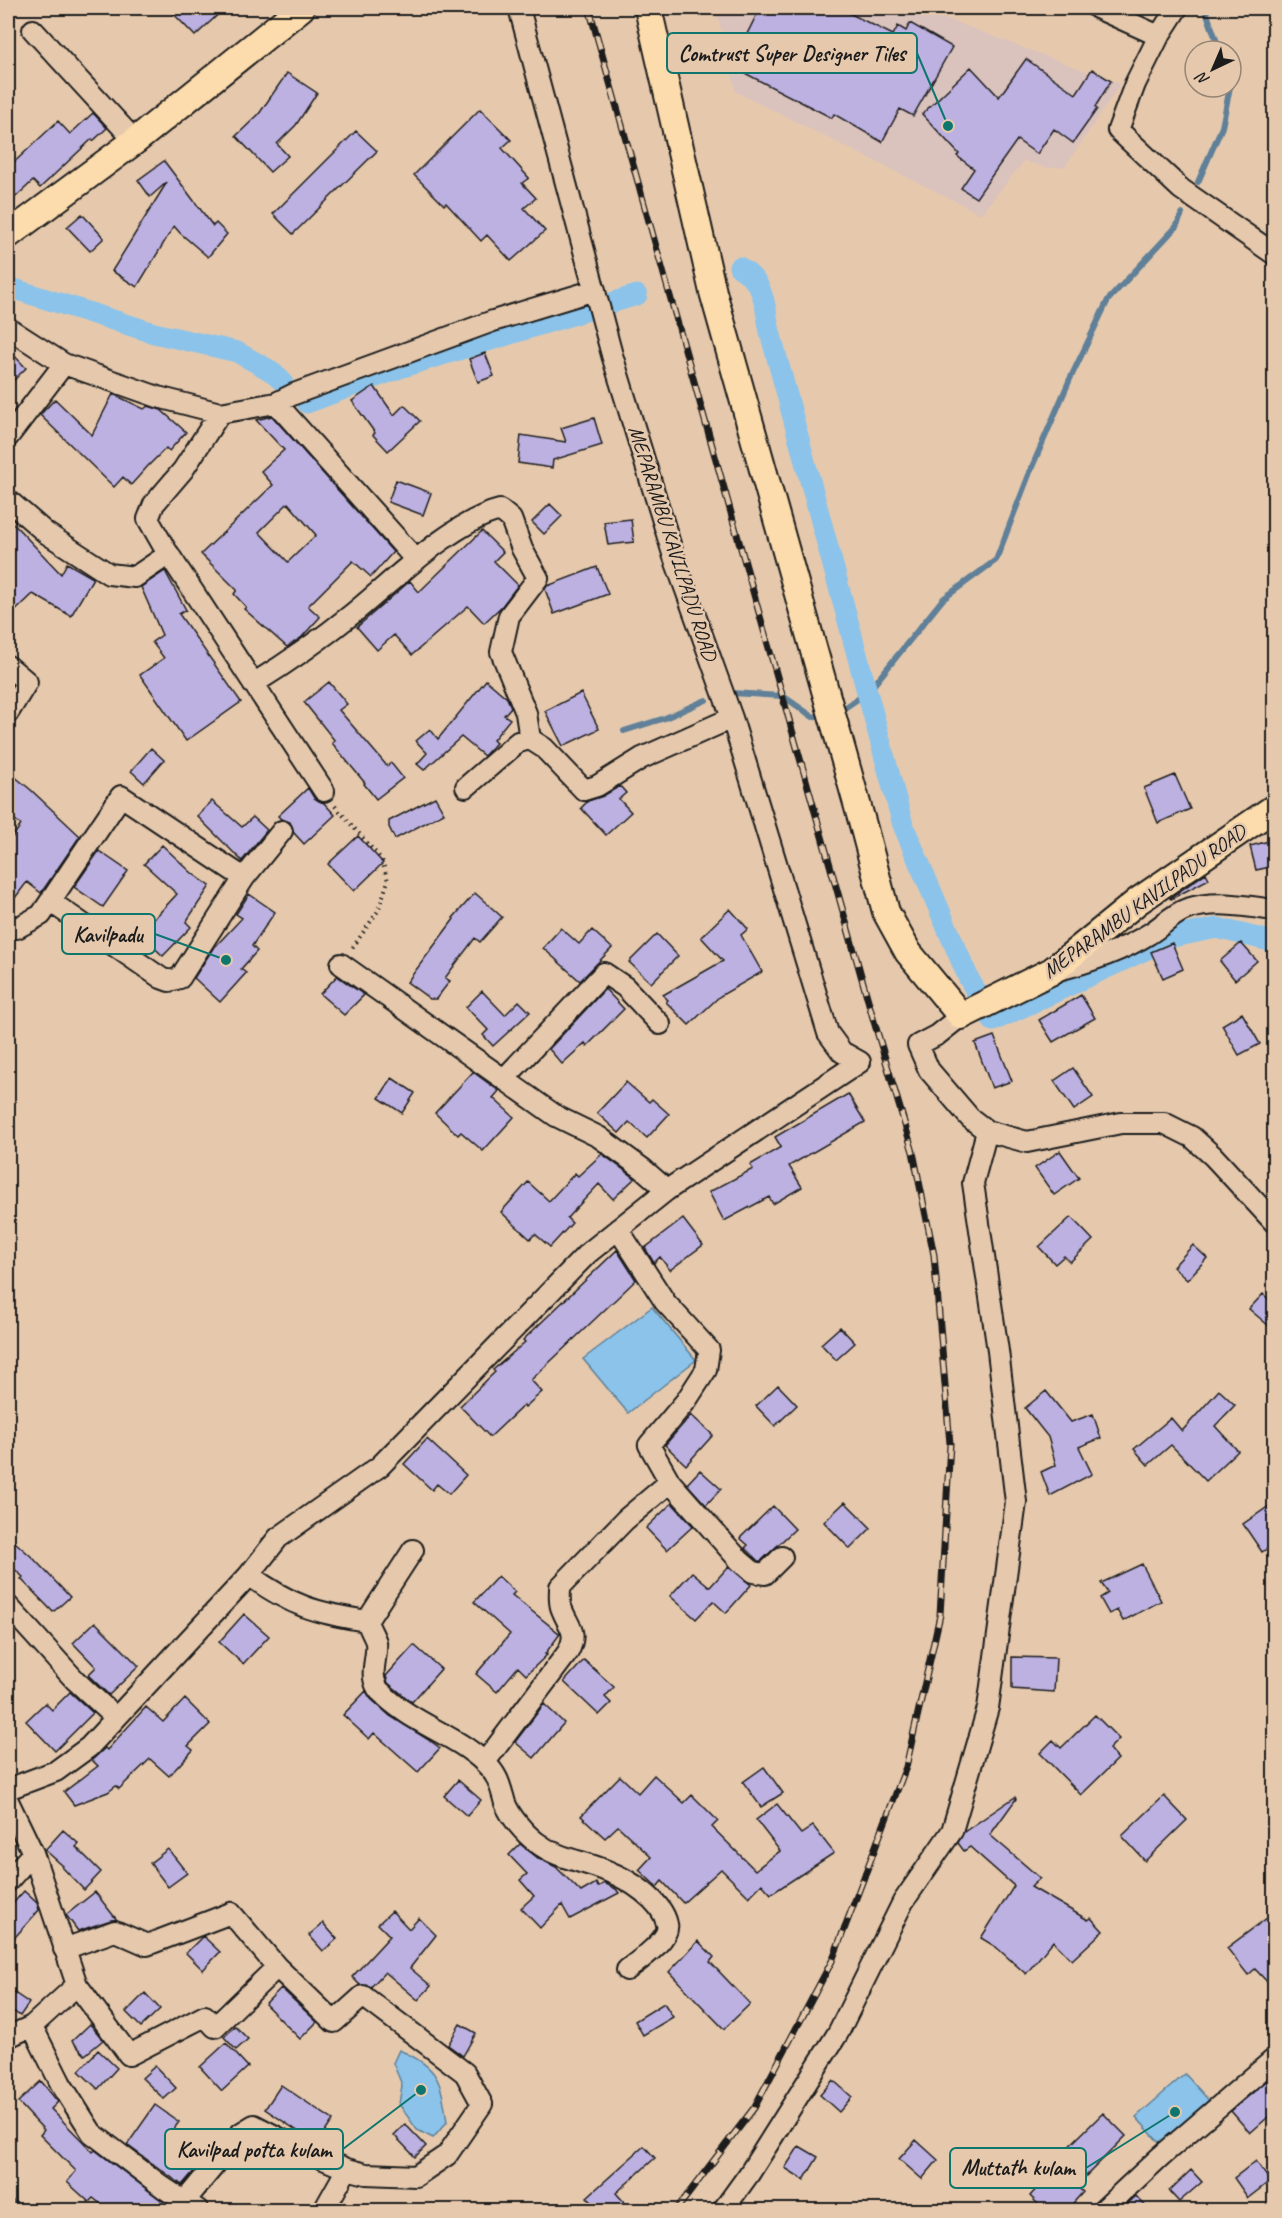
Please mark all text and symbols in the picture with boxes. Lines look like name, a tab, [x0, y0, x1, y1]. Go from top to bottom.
callout: Comtrust Super Designer Tiles	[667, 33, 917, 73]
north arrow	[1183, 39, 1243, 99]
text: Comtrust Super Designer Tiles	[679, 40, 908, 68]
text: N	[1191, 66, 1214, 90]
street label: MEPARAMBU KAVILPADU ROAD	[623, 422, 724, 665]
street label: MEPARAMBU KAVILPADU ROAD	[1037, 817, 1252, 984]
callout: Kavilpadu	[62, 914, 155, 954]
text: Kavilpadu	[73, 921, 145, 949]
callout: Kavilpad potta kulam	[165, 2129, 343, 2169]
text: Kavilpad potta kulam	[177, 2136, 334, 2164]
callout: Muttath kulam	[950, 2148, 1086, 2188]
text: Muttath kulam	[961, 2154, 1077, 2182]

